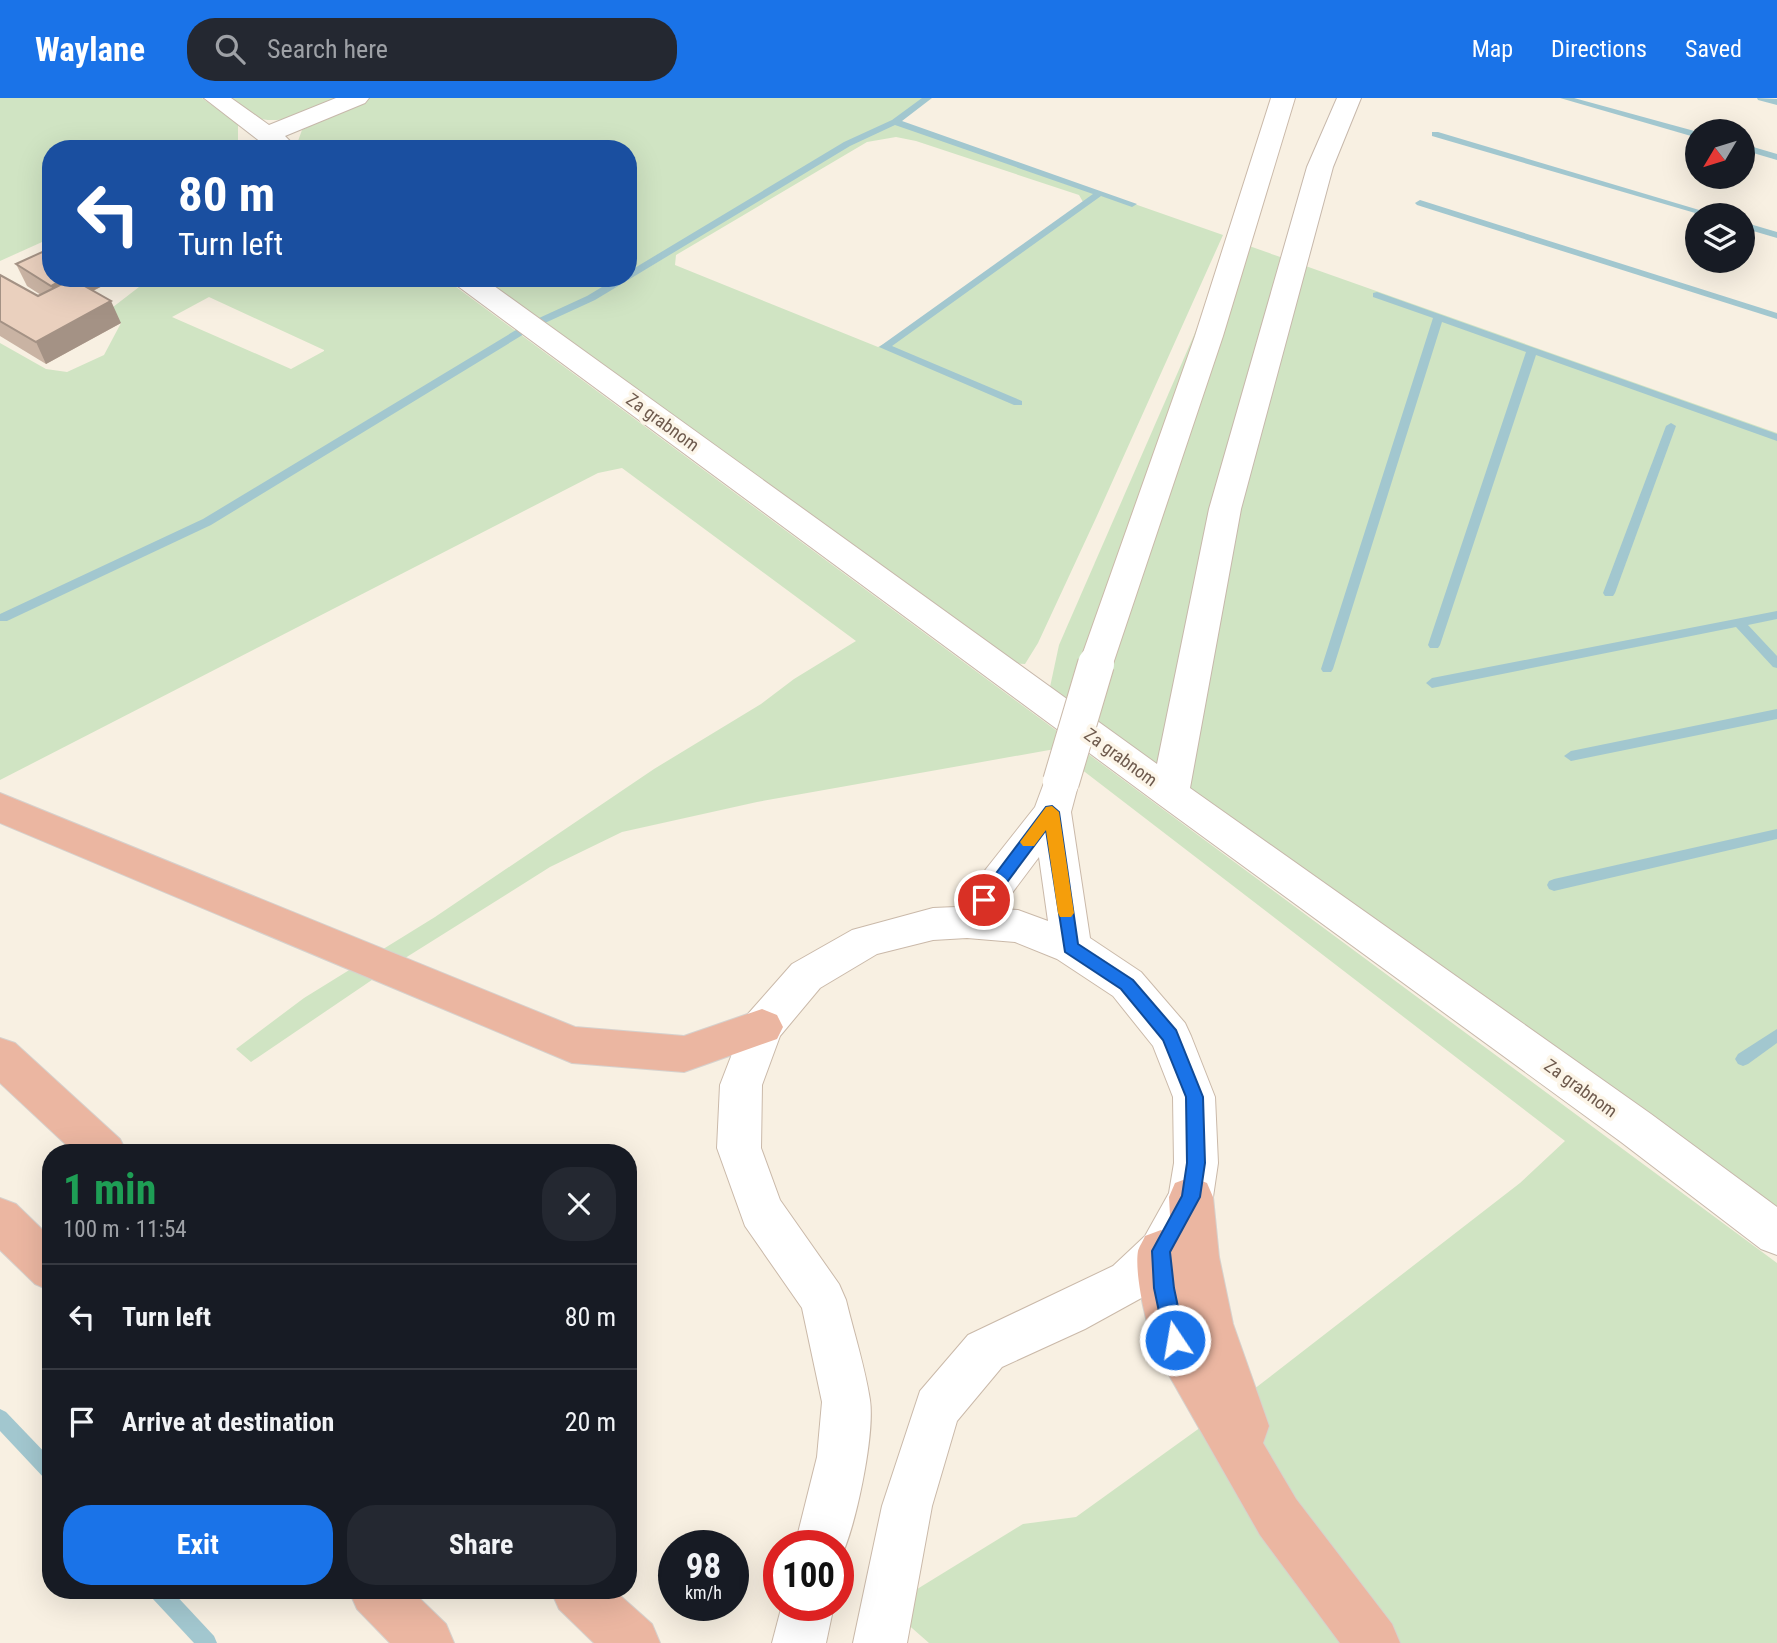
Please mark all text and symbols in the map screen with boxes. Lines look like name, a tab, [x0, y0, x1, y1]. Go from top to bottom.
search box	[187, 18, 677, 81]
text: Waylane	[35, 30, 145, 69]
icon: search	[211, 30, 249, 68]
text: Search here	[267, 34, 388, 64]
text: Map	[1472, 35, 1513, 63]
text: Directions	[1551, 35, 1647, 63]
text: Saved	[1685, 35, 1742, 63]
north arrow	[1685, 119, 1755, 189]
map controls	[1685, 119, 1755, 273]
text: 80 m	[178, 166, 275, 223]
icon: left	[63, 168, 154, 259]
button: layers	[1685, 203, 1755, 273]
text: Turn left	[178, 225, 283, 263]
street label: Za grabnom	[622, 389, 704, 455]
street label: Za grabnom	[1080, 724, 1162, 790]
pin	[954, 870, 1014, 930]
icon: arrive	[965, 881, 1003, 919]
street label: Za grabnom	[1540, 1055, 1622, 1121]
text: 1 min	[63, 1165, 156, 1214]
button: close	[542, 1167, 616, 1241]
text: 100 m · 11:54	[63, 1216, 187, 1243]
icon: left	[63, 1298, 101, 1336]
text: Turn left	[122, 1302, 211, 1332]
text: 80 m	[565, 1302, 616, 1332]
position arrow	[1138, 1303, 1212, 1377]
icon: arrive	[63, 1403, 101, 1441]
text: Arrive at destination	[122, 1407, 334, 1437]
text: 20 m	[565, 1407, 616, 1437]
button: Exit	[63, 1505, 333, 1585]
button: Share	[347, 1505, 616, 1585]
speed limit sign: 100	[763, 1530, 854, 1621]
text: 98	[686, 1546, 721, 1587]
text: km/h	[685, 1582, 722, 1603]

